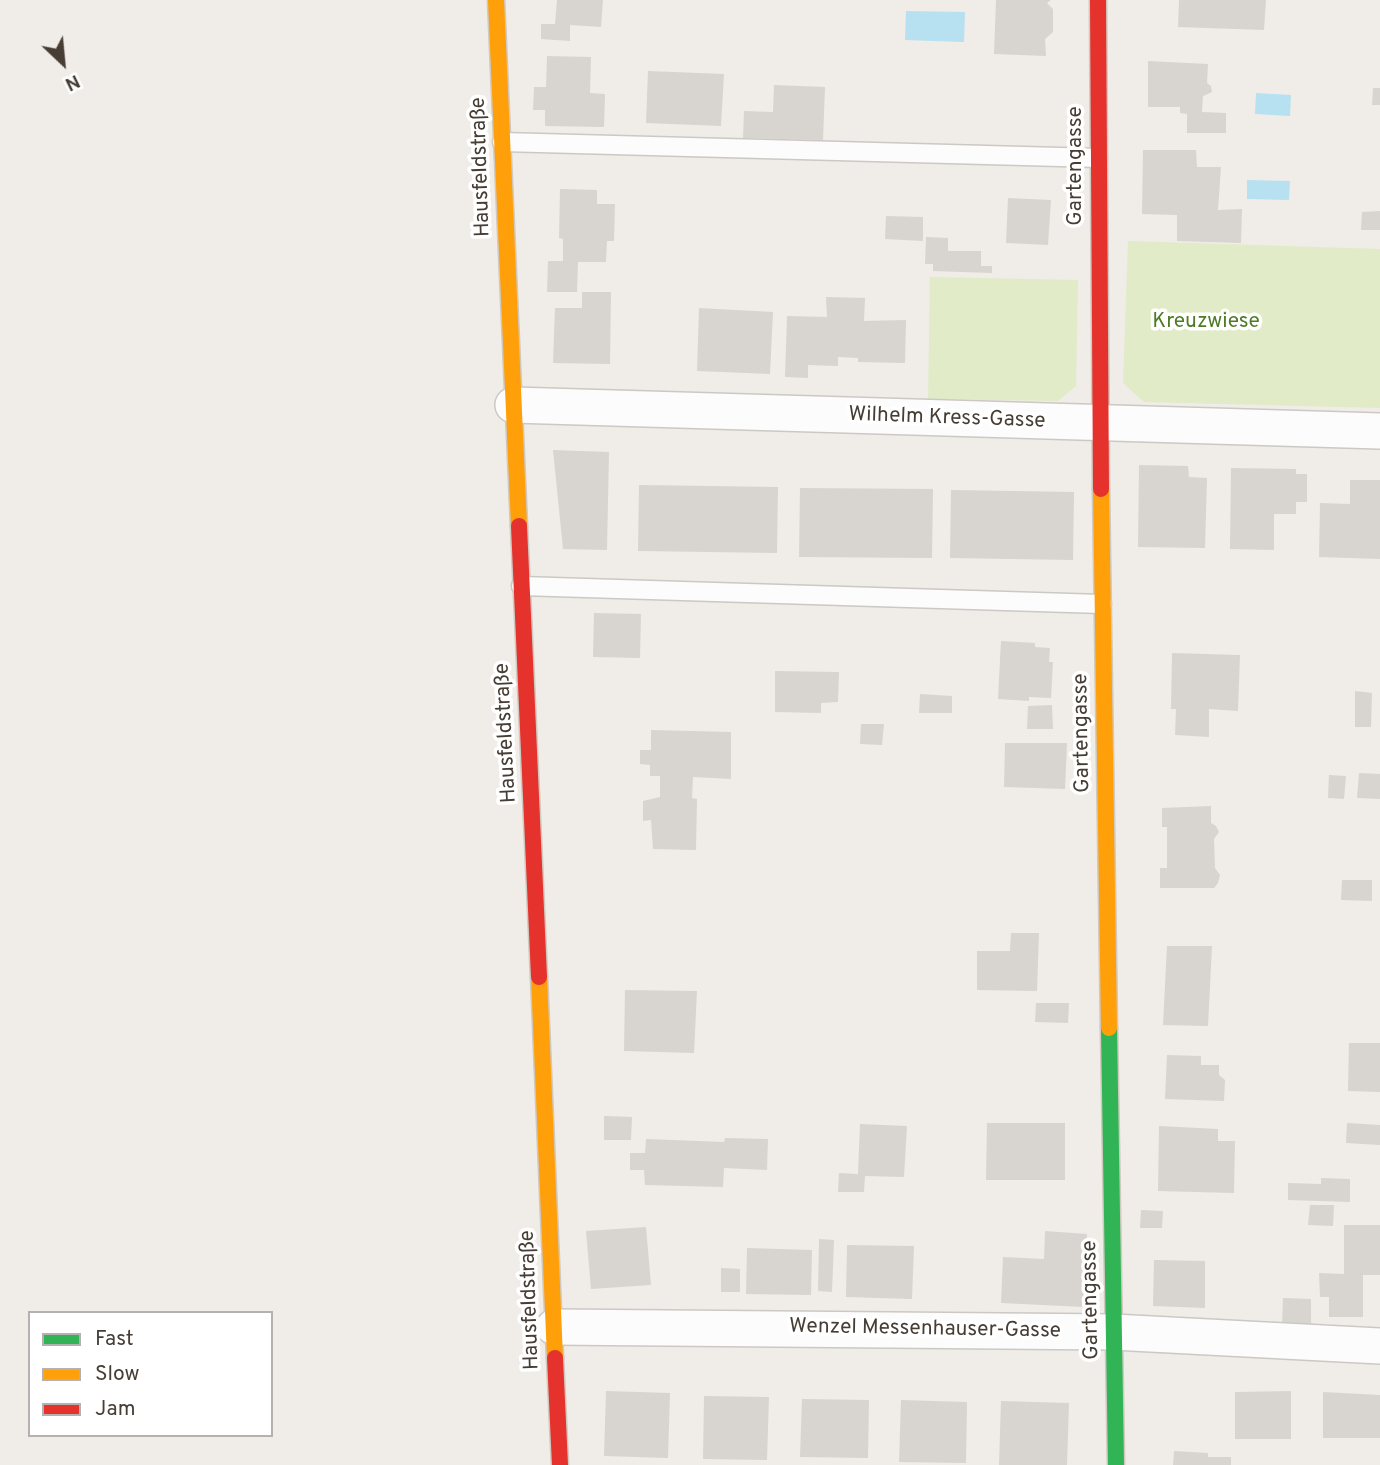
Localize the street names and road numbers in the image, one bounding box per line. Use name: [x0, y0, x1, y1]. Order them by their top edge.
street label: Hausfeldstraße: [467, 97, 497, 237]
street label: Gartengasse: [1064, 106, 1090, 226]
street label: Wilhelm Kress-Gasse: [848, 403, 1046, 435]
street label: Hausfeldstraße: [491, 662, 523, 804]
street label: Gartengasse: [1069, 673, 1097, 793]
street label: Hausfeldstraße: [516, 1230, 546, 1370]
street label: Gartengasse: [1078, 1240, 1106, 1360]
street label: Wenzel Messenhauser-Gasse: [789, 1315, 1061, 1345]

